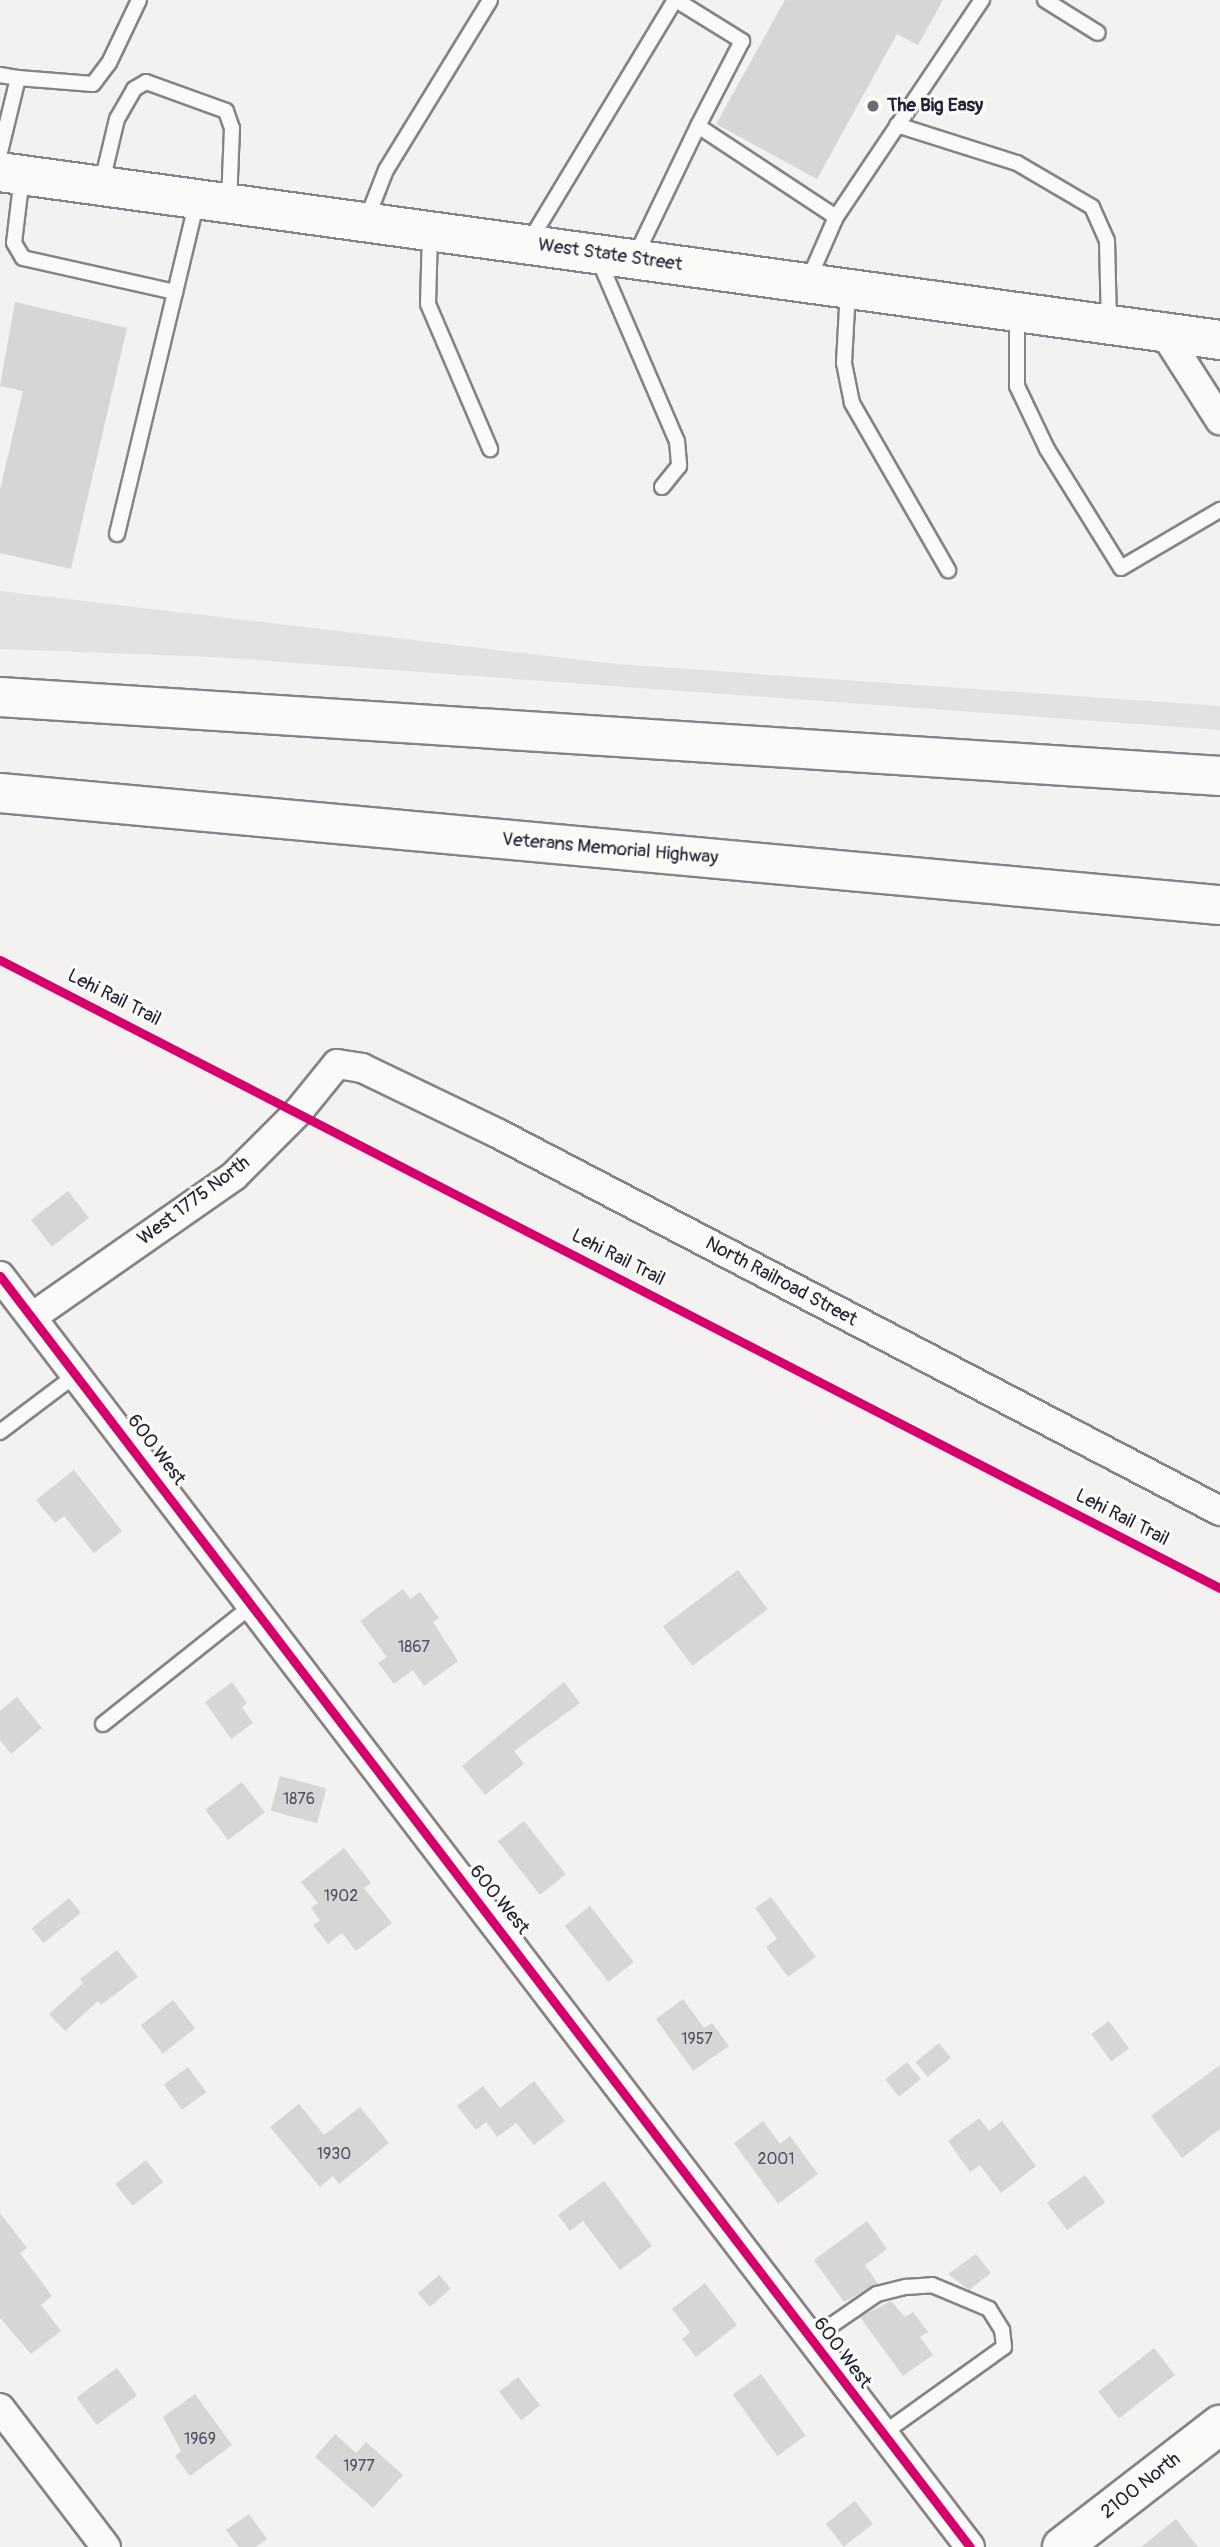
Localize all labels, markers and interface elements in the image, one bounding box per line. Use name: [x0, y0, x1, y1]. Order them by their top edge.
place label: The Big Easy: [887, 95, 983, 117]
marker: The Big Easy: [865, 98, 881, 114]
street label: West State Street: [536, 234, 684, 276]
street label: Veterans Memorial Highway: [501, 828, 719, 870]
street label: Lehi Rail Trail: [63, 965, 165, 1031]
street label: West 1775 North: [134, 1152, 254, 1250]
street label: Lehi Rail Trail: [567, 1225, 669, 1291]
street label: North Railroad Street: [701, 1232, 861, 1332]
street label: 600 West: [122, 1410, 190, 1490]
street label: Lehi Rail Trail: [1071, 1485, 1173, 1551]
house number: 1867: [398, 1637, 430, 1657]
house number: 1876: [283, 1789, 315, 1809]
street label: 600 West: [464, 1861, 534, 1939]
house number: 1902: [324, 1886, 358, 1906]
house number: 1957: [681, 2029, 713, 2049]
house number: 1930: [317, 2144, 351, 2164]
house number: 2001: [757, 2149, 795, 2169]
street label: 600 West: [808, 2313, 876, 2393]
house number: 1969: [184, 2429, 216, 2449]
street label: 2100 North: [1097, 2448, 1185, 2524]
house number: 1977: [343, 2456, 375, 2476]

